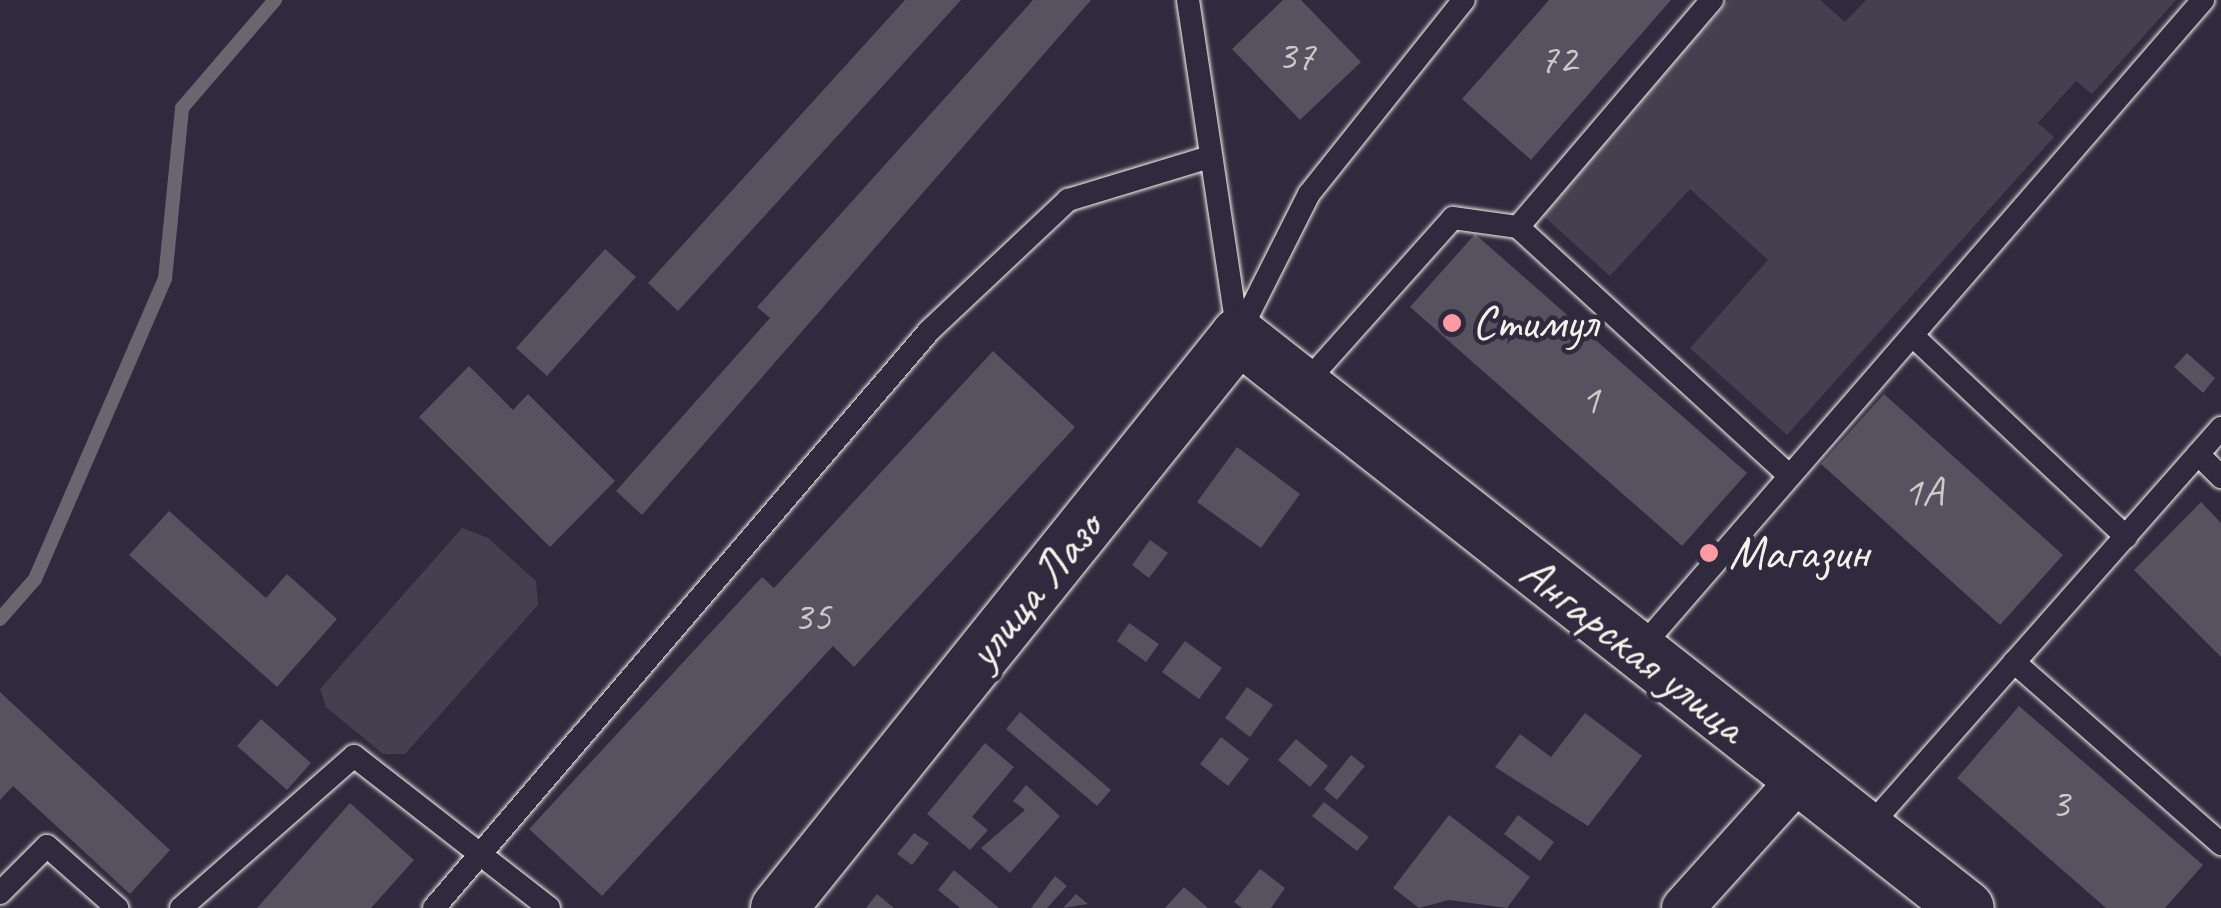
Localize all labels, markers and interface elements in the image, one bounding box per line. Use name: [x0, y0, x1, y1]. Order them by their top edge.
house number: 37: [1277, 31, 1315, 81]
house number: 72: [1539, 34, 1577, 84]
place label: Стимул: [1472, 294, 1597, 352]
marker: Стимул: [1441, 312, 1463, 334]
house number: 1: [1581, 375, 1599, 425]
house number: 1А: [1903, 467, 1943, 517]
street label: улица Лазо: [954, 500, 1114, 680]
place label: Магазин: [1729, 524, 1869, 582]
marker: Магазин: [1698, 542, 1720, 564]
street label: Ангарская улица: [1509, 543, 1757, 755]
house number: 35: [793, 592, 831, 642]
house number: 3: [2051, 779, 2069, 829]

